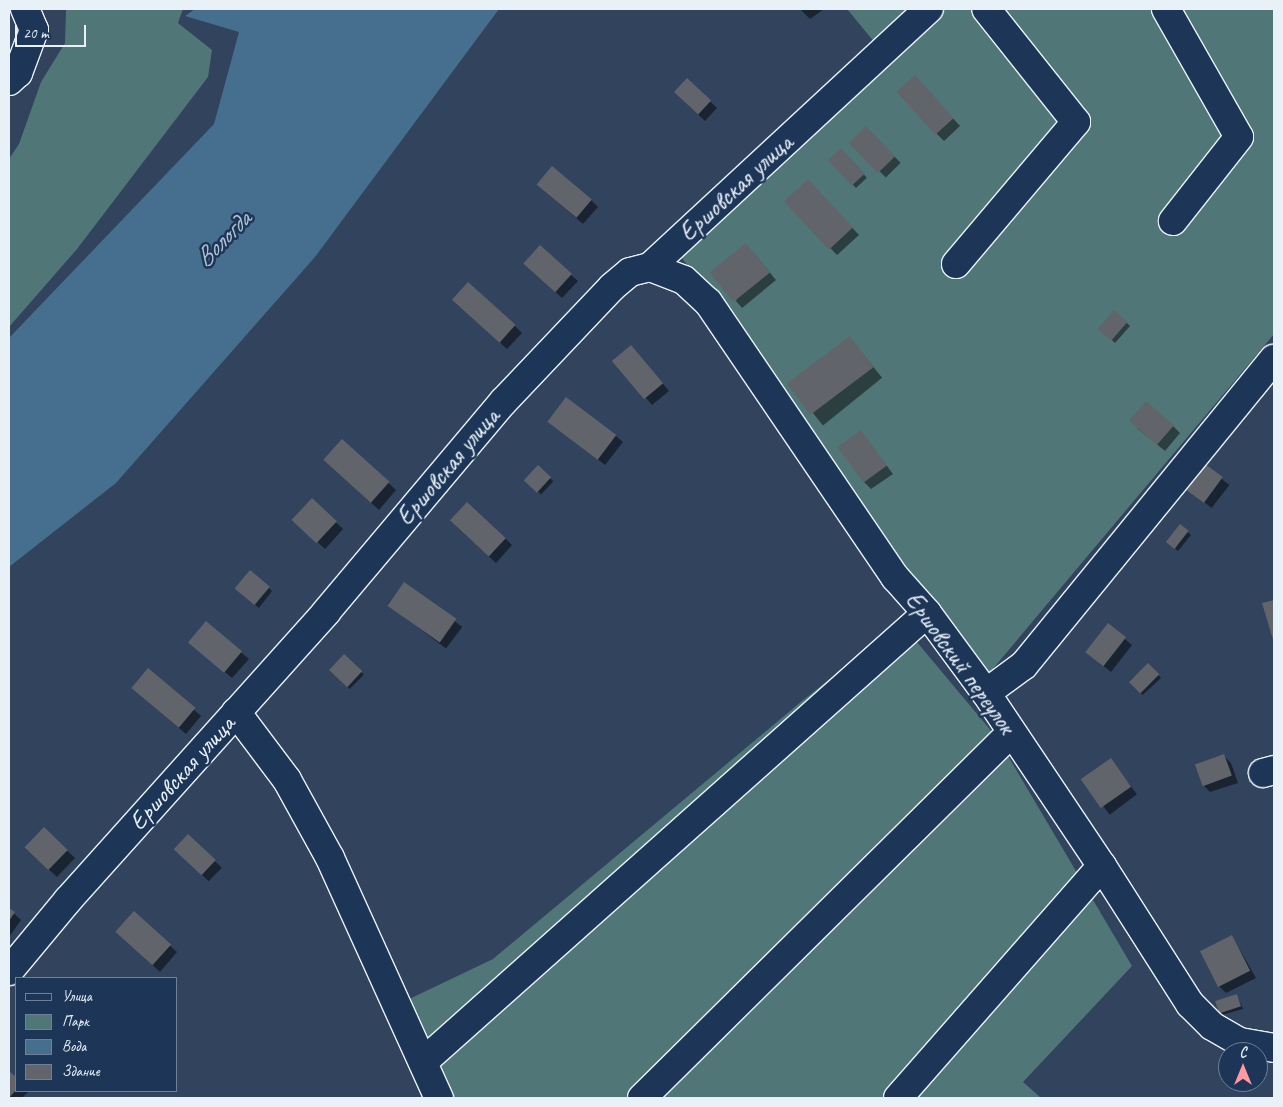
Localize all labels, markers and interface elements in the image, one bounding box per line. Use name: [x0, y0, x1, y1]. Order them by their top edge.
scale bar: [18, 15, 89, 47]
text: 20 m: [23, 24, 49, 43]
street label: Ершовская улица: [673, 128, 799, 248]
water label: Вологда: [188, 204, 258, 274]
street label: Ершовская улица: [390, 402, 506, 532]
street label: Ершовский переулок: [899, 586, 1021, 740]
street label: Ершовская улица: [123, 710, 241, 836]
legend: [15, 977, 178, 1092]
text: Улица: [62, 987, 92, 1006]
text: Парк: [62, 1012, 89, 1031]
text: Вода: [62, 1037, 86, 1056]
north arrow: [1218, 1042, 1268, 1092]
text: С: [1240, 1044, 1246, 1061]
text: Здание: [62, 1062, 100, 1081]

